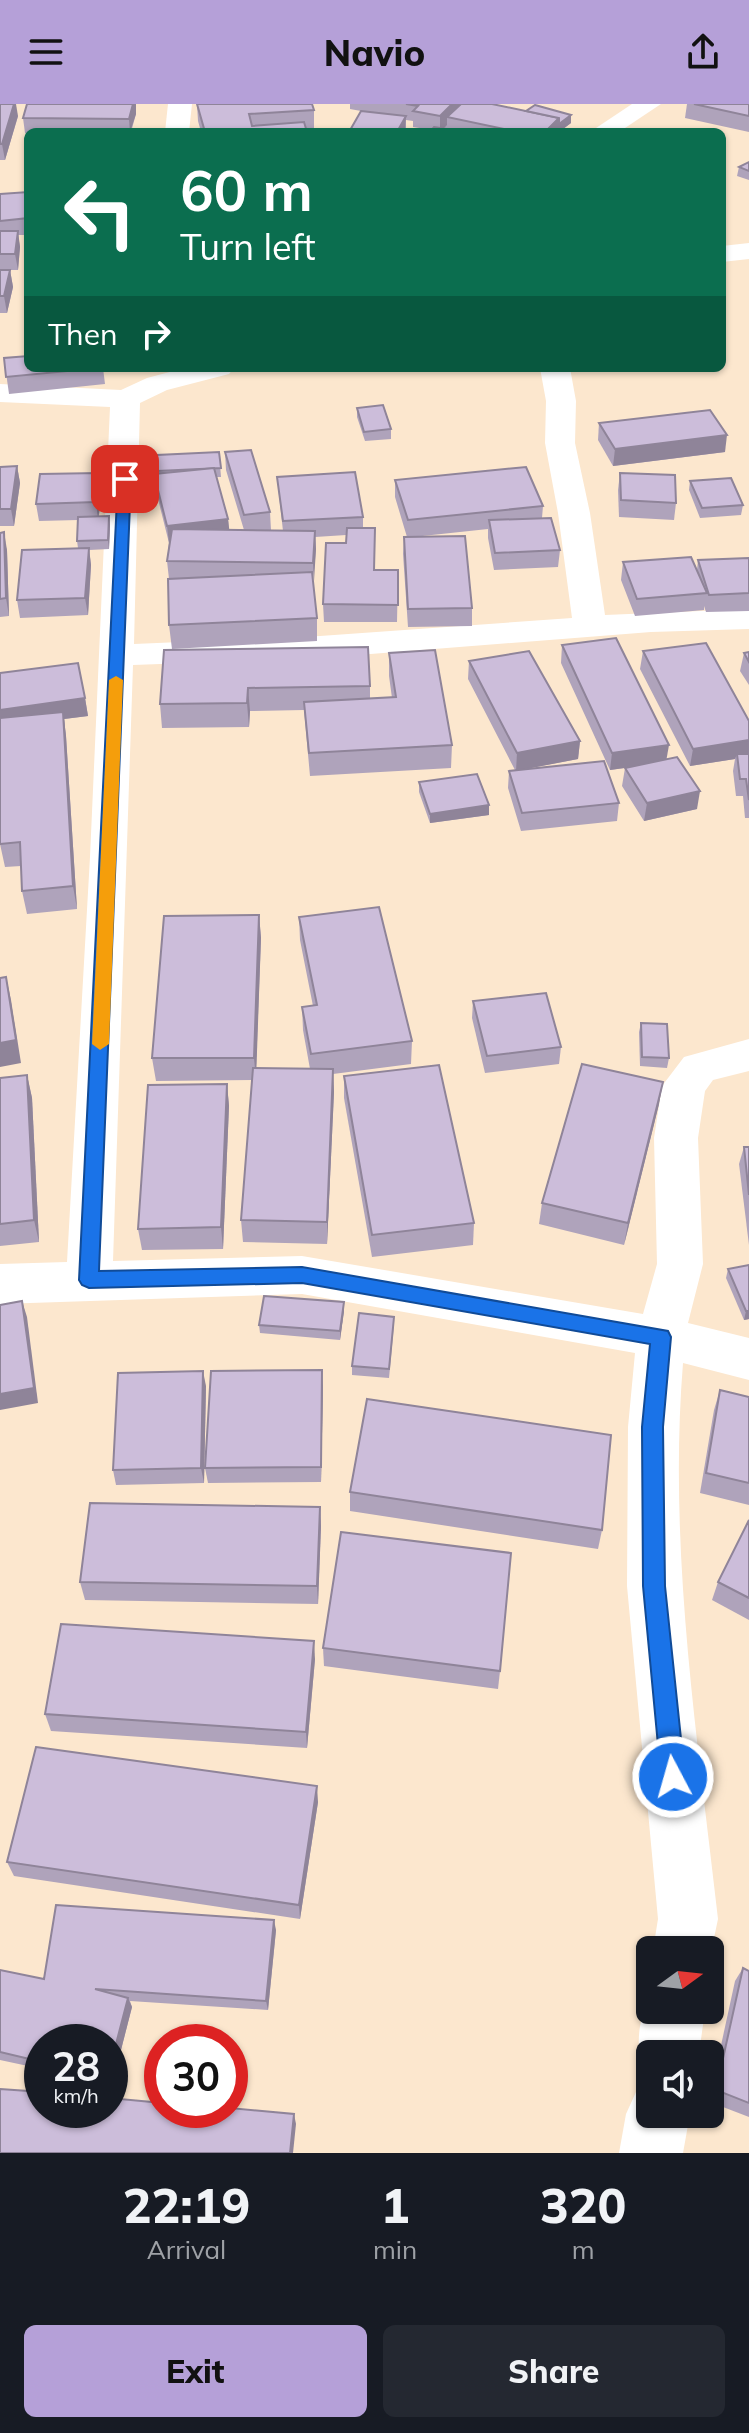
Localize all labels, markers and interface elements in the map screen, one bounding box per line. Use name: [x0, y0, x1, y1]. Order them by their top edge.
icon: menu: [24, 30, 68, 74]
text: Navio: [324, 30, 425, 75]
icon: share: [681, 30, 725, 74]
text: 60 m: [180, 155, 313, 225]
icon: left: [48, 160, 152, 264]
text: Turn left: [180, 224, 316, 269]
icon: right: [134, 312, 178, 356]
text: Then: [48, 315, 118, 353]
pin: [91, 445, 159, 513]
icon: arrive: [103, 457, 147, 501]
position arrow: [631, 1735, 715, 1819]
north arrow: [636, 1936, 724, 2024]
map controls: [636, 1936, 724, 2128]
speed limit sign: 30: [144, 2024, 248, 2128]
button: sound: [636, 2040, 724, 2128]
text: 28: [52, 2041, 100, 2091]
text: km/h: [53, 2083, 99, 2108]
text: 22:19: [123, 2175, 250, 2235]
text: 1: [381, 2175, 410, 2235]
text: 320: [540, 2175, 626, 2235]
text: Arrival: [147, 2233, 226, 2266]
text: min: [373, 2233, 417, 2266]
text: m: [572, 2233, 595, 2266]
button: Exit: [24, 2325, 367, 2417]
button: Share: [383, 2325, 725, 2417]

